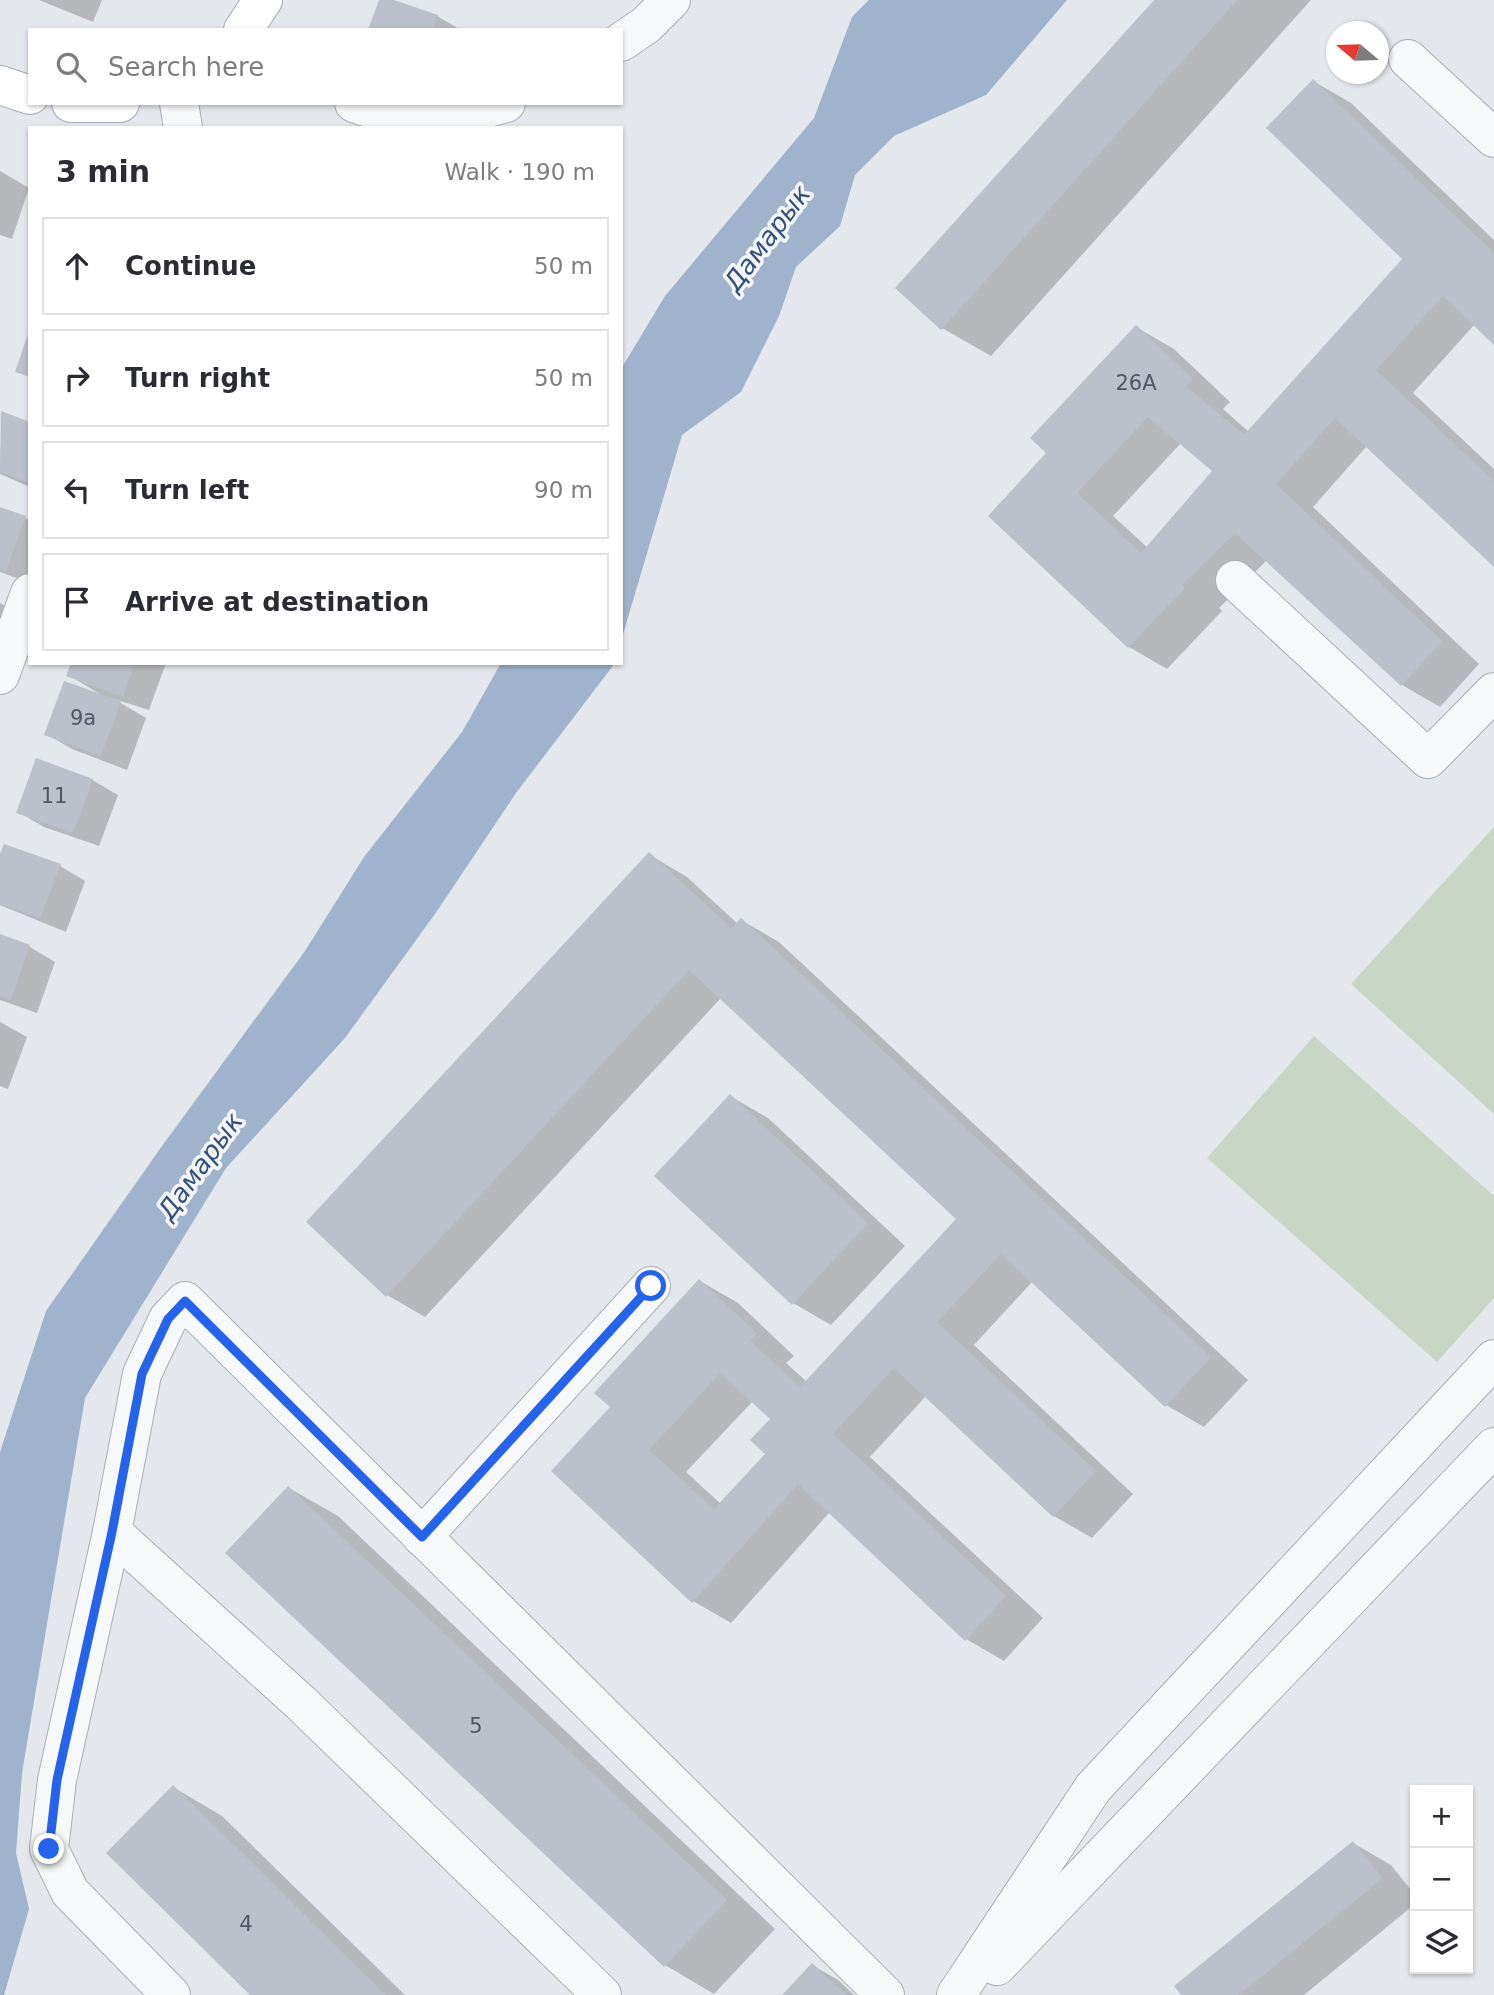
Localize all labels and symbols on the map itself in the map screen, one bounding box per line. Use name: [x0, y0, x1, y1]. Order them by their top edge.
north arrow: [1326, 21, 1389, 84]
water label: Дамарык: [717, 179, 817, 298]
house number: 26A: [1115, 371, 1157, 395]
house number: 9a: [70, 706, 96, 730]
house number: 11: [41, 784, 67, 808]
water label: Дамарык: [151, 1107, 249, 1226]
route start: [635, 1270, 666, 1301]
house number: 5: [469, 1714, 483, 1738]
route end: [33, 1833, 64, 1864]
house number: 4: [239, 1912, 253, 1936]

